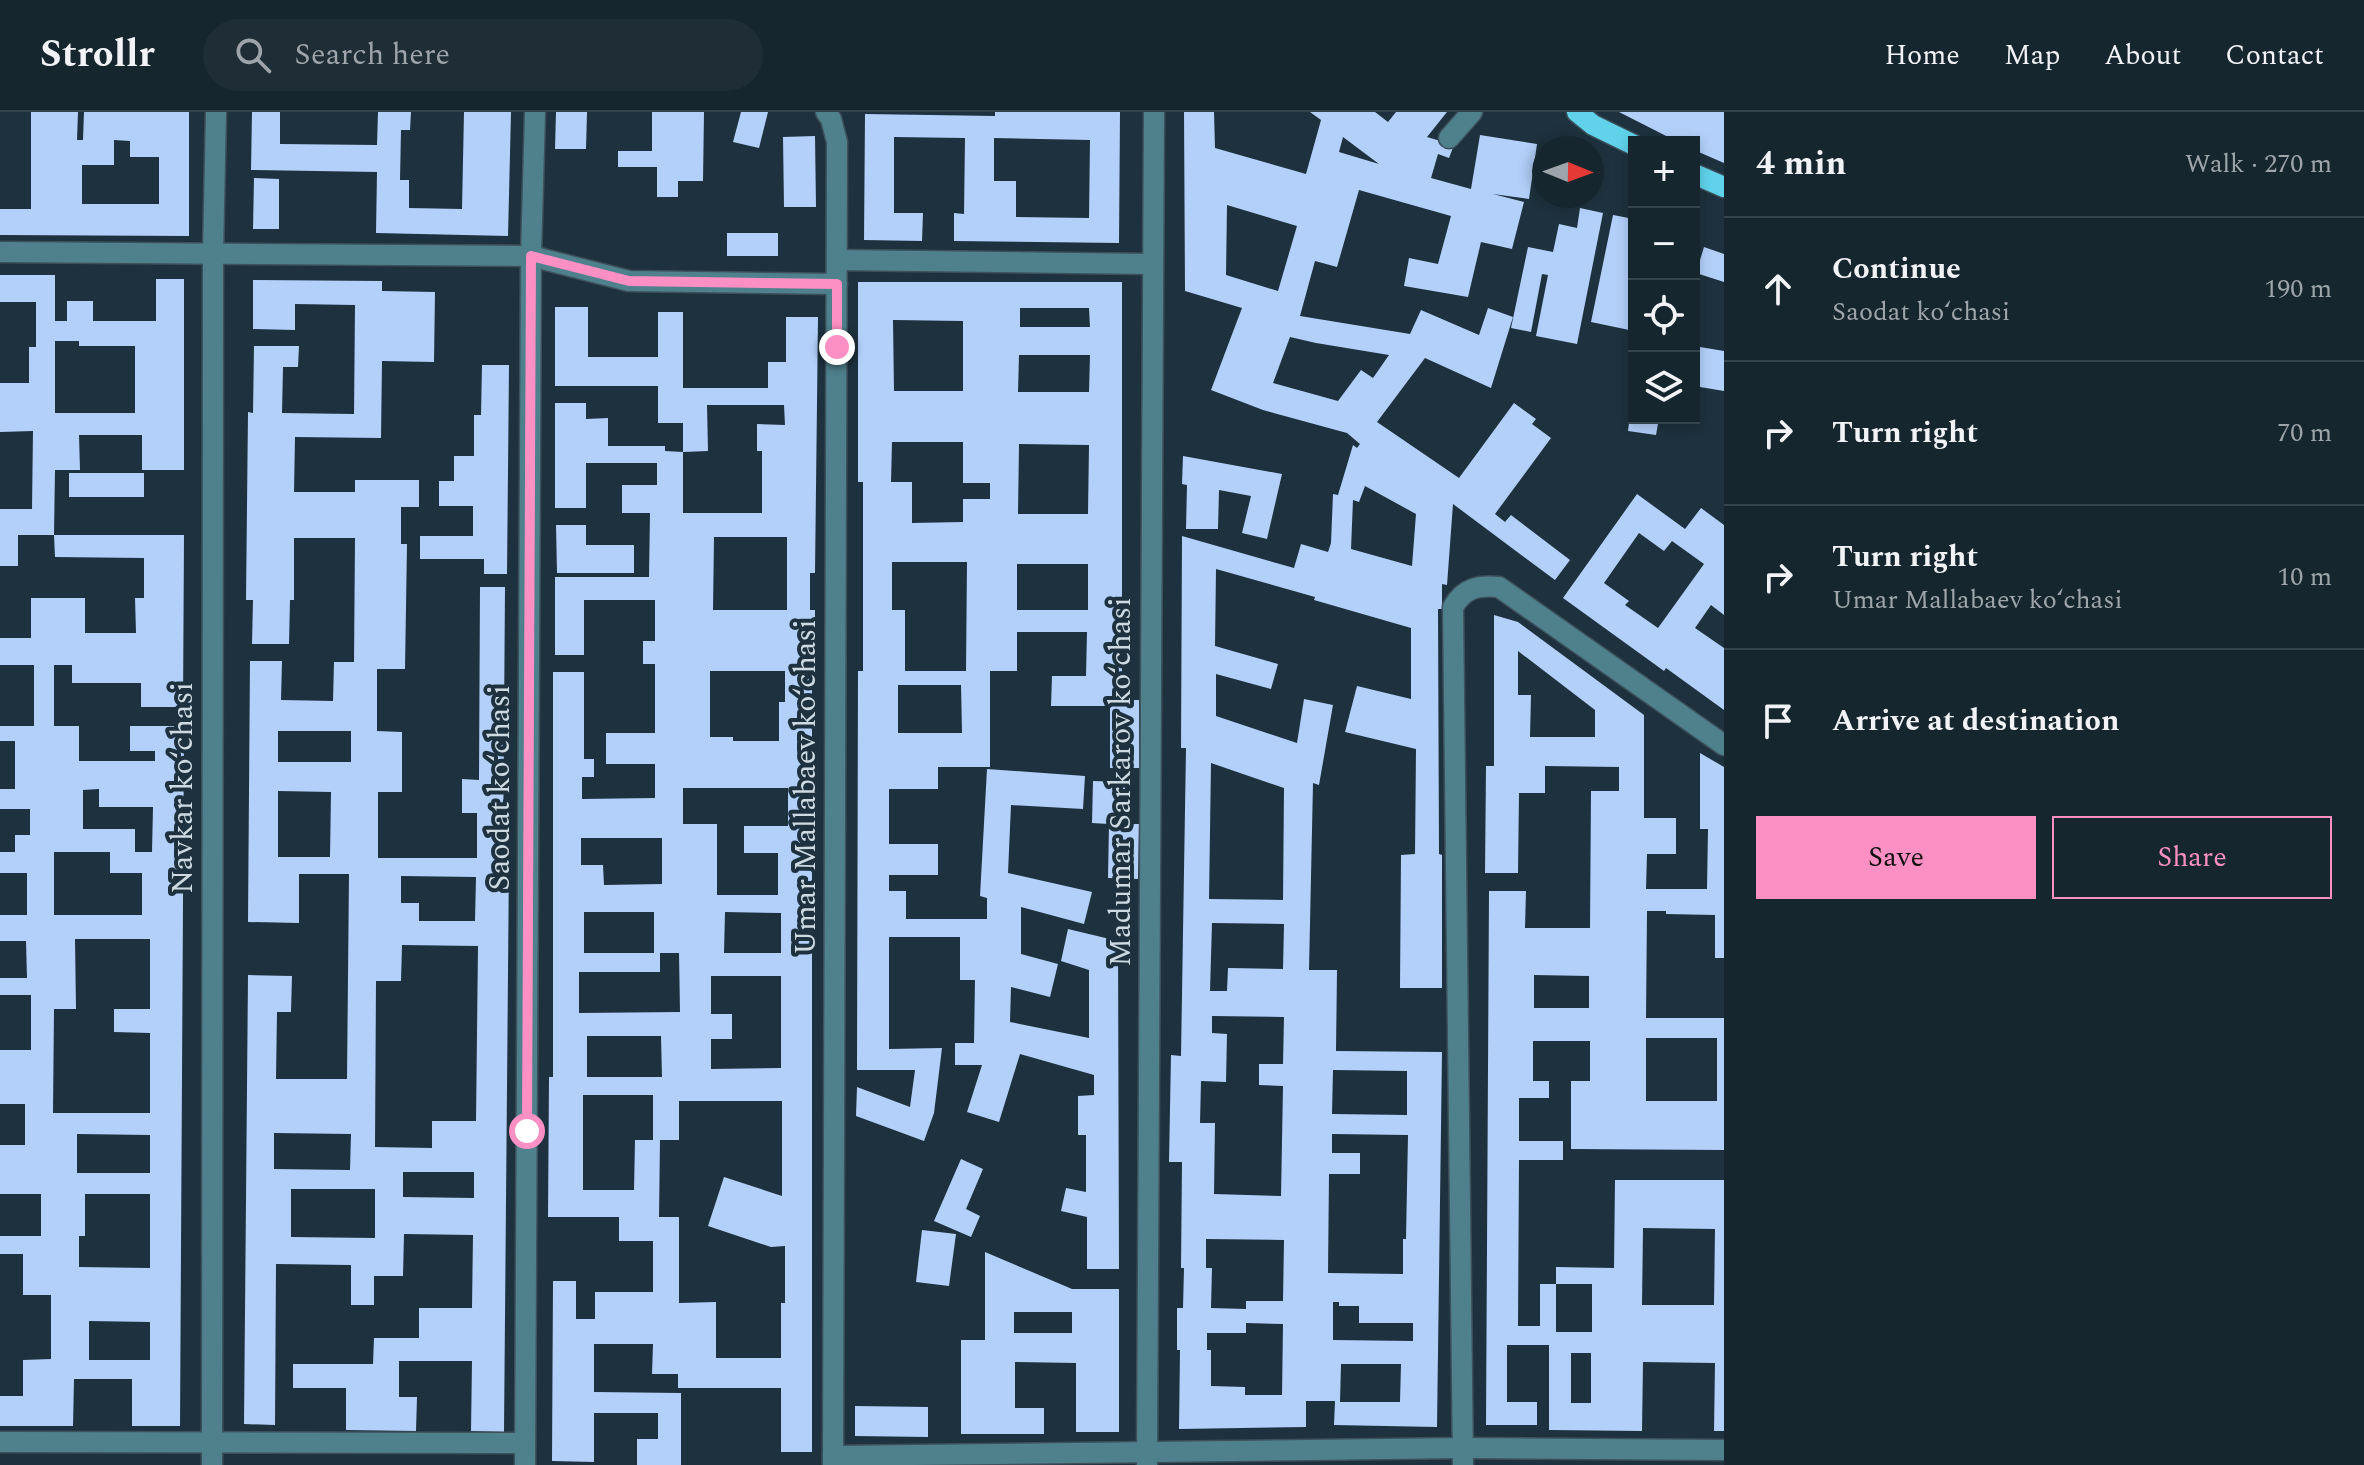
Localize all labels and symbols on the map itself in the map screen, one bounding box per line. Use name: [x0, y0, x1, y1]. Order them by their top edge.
north arrow: [1532, 136, 1604, 208]
route end: [819, 329, 855, 365]
street label: Madumar Sarkarov koʻchasi: [1098, 597, 1144, 967]
street label: Umar Mallabaev koʻchasi: [783, 619, 829, 955]
street label: Navkar koʻchasi: [160, 682, 206, 894]
street label: Saodat koʻchasi: [477, 685, 523, 891]
route start: [509, 1113, 545, 1149]

